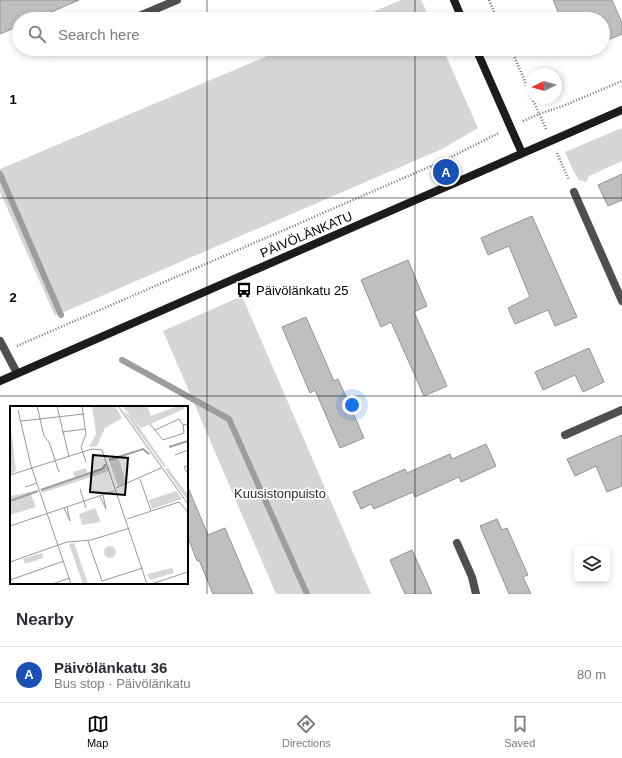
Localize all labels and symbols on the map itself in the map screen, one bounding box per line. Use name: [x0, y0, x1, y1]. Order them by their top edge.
north arrow: [526, 68, 562, 104]
text: 1: [9, 92, 17, 107]
pin: A: [433, 157, 459, 187]
street label: PÄIVÖLÄNKATU: [258, 208, 355, 261]
bus stop icon: Päivölänkatu 25: [235, 281, 253, 299]
place label: Päivölänkatu 25: [256, 283, 349, 298]
text: 2: [9, 290, 17, 305]
your location: [342, 395, 362, 415]
inset map: [10, 406, 188, 584]
park label: Kuusistonpuisto: [234, 486, 326, 501]

